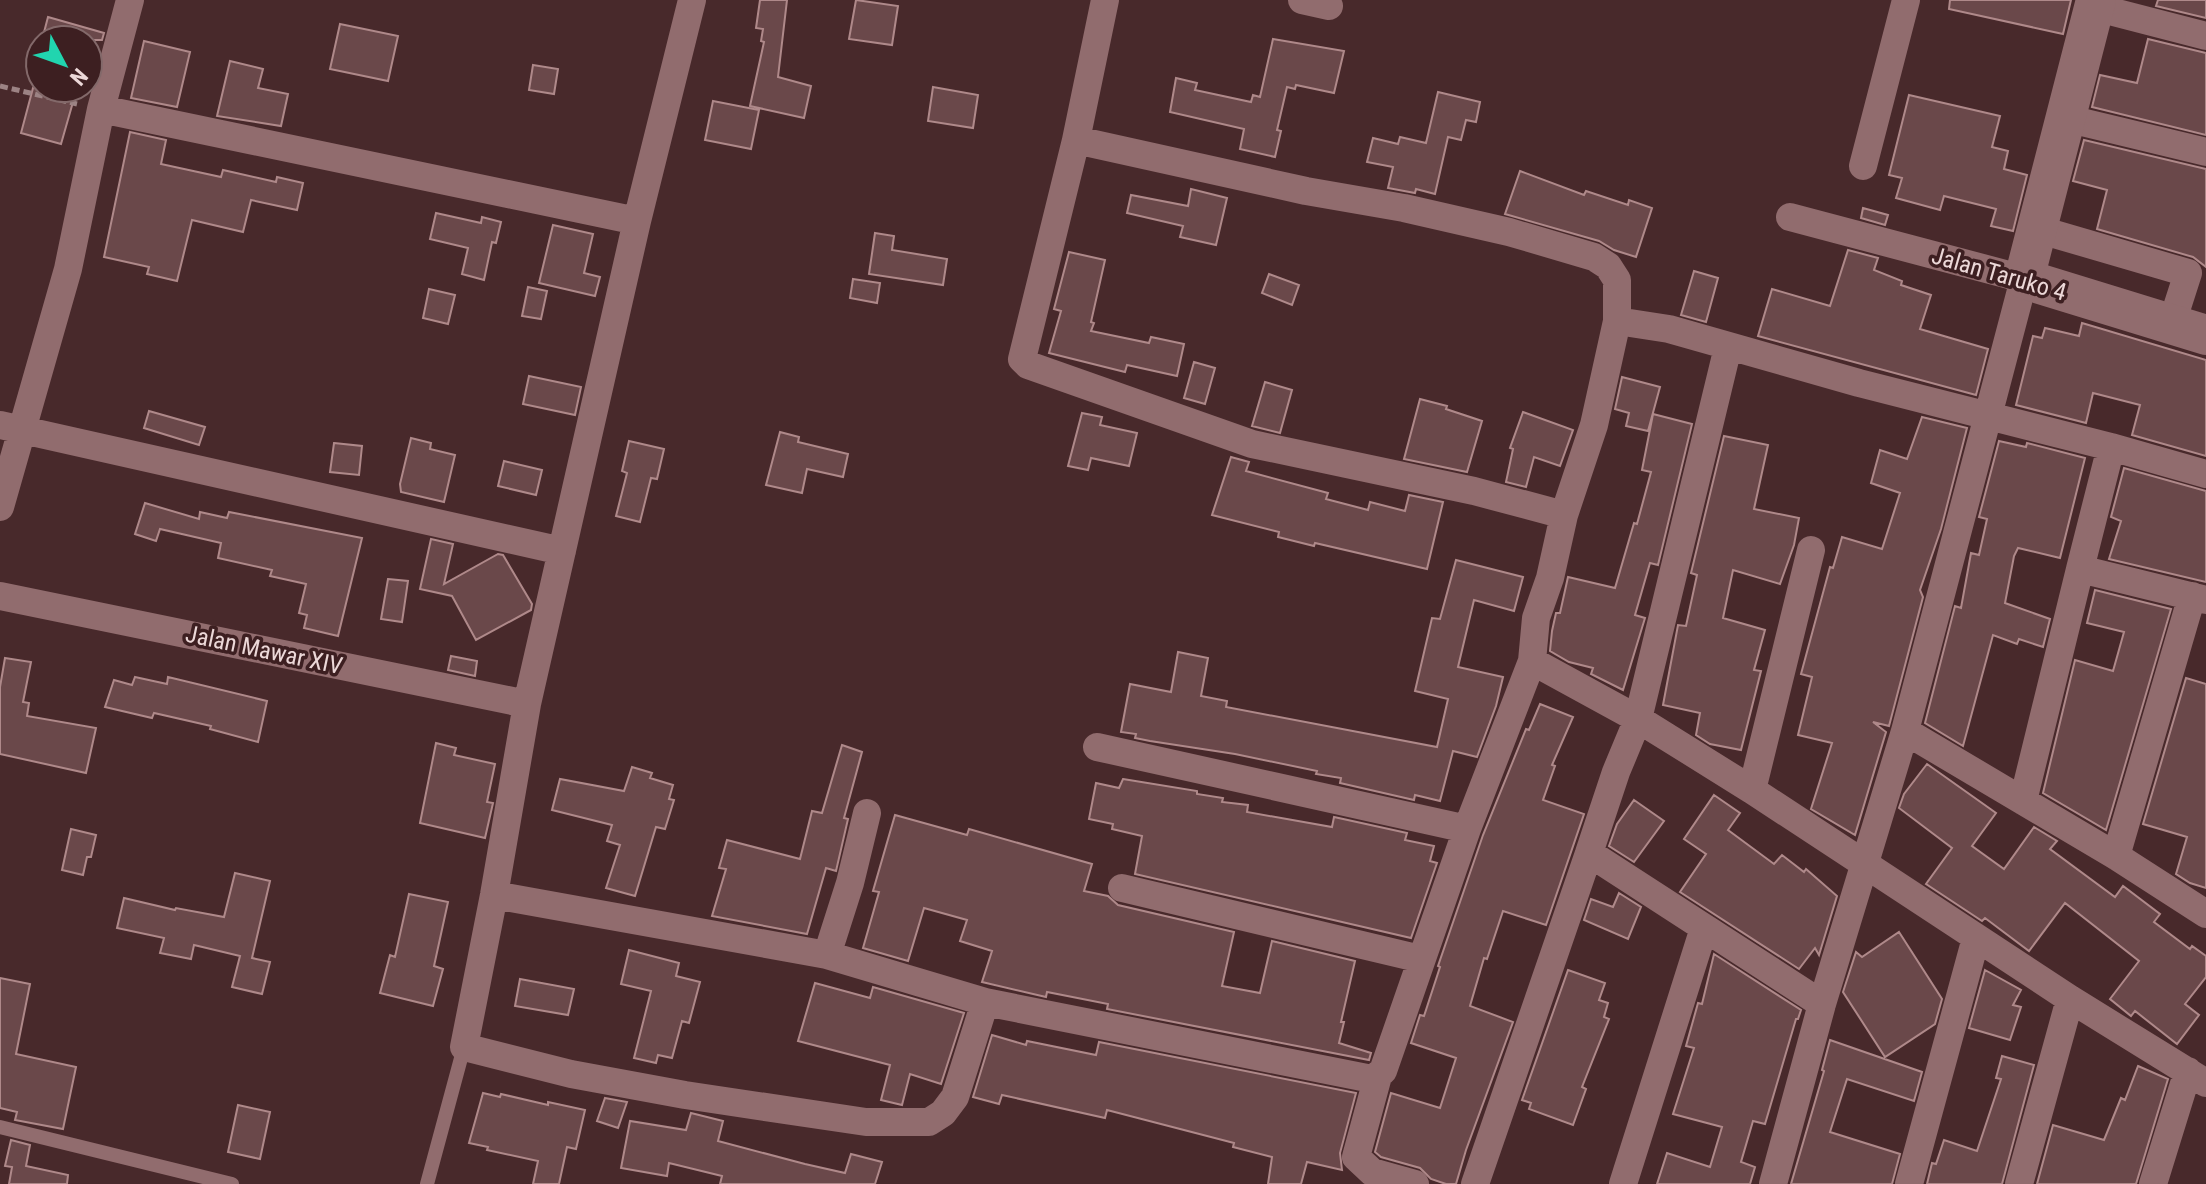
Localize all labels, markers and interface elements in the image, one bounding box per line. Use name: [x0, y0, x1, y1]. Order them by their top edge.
north arrow: [24, 24, 104, 104]
text: N: [65, 64, 93, 90]
street label: Jalan Taruko 4: [1929, 241, 2070, 307]
street label: Jalan Mawar XIV: [183, 620, 345, 680]

